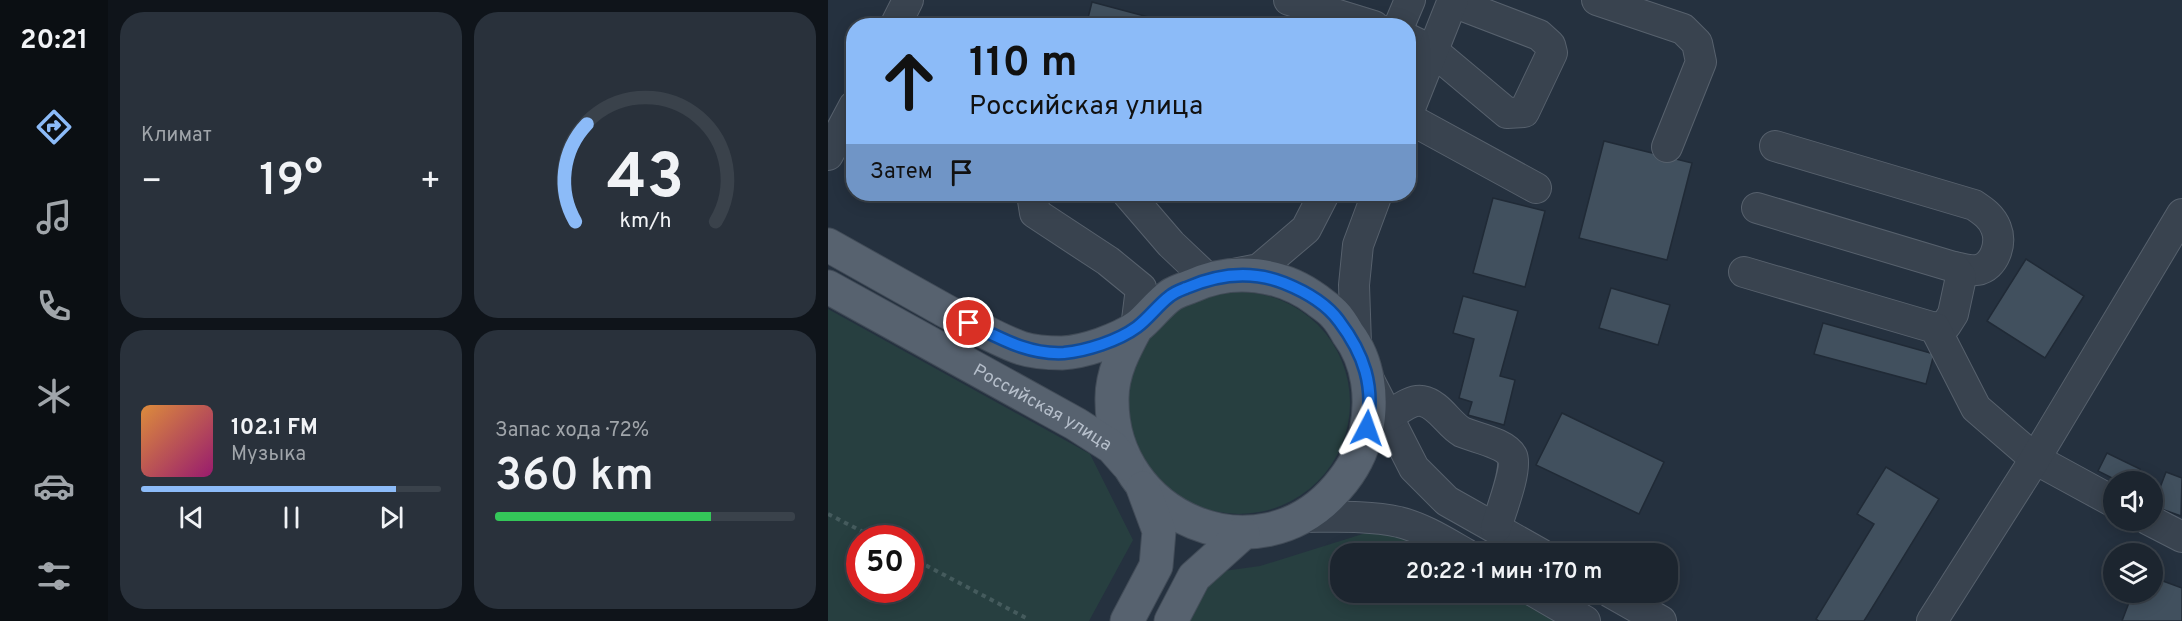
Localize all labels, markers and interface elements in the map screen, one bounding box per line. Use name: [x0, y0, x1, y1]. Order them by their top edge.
text: 20:21: [20, 24, 88, 58]
text: 110 m: [969, 38, 1078, 91]
icon: ahead: [870, 42, 948, 120]
text: Российская улица: [969, 90, 1203, 124]
icon: directions: [33, 106, 75, 148]
text: Климат: [141, 123, 212, 149]
text: 43: [606, 141, 684, 220]
text: 19°: [259, 154, 323, 211]
icon: arrive: [945, 156, 978, 189]
text: Затем: [870, 159, 933, 186]
text: −: [141, 162, 162, 204]
text: +: [420, 162, 441, 204]
icon: music: [33, 196, 75, 238]
text: km/h: [619, 208, 671, 235]
icon: phone: [33, 285, 75, 327]
pin: [943, 297, 994, 348]
icon: arrive: [952, 306, 985, 339]
street label: Российская улица: [969, 359, 1116, 457]
icon: climate: [33, 375, 75, 417]
position arrow: [1335, 396, 1399, 460]
text: 102.1 FM: [231, 415, 318, 442]
text: Запас хода · 72%: [495, 418, 649, 444]
text: Музыка: [231, 442, 306, 468]
text: 360 km: [495, 449, 654, 506]
icon: car: [33, 465, 75, 507]
map controls: [2103, 471, 2163, 603]
button: sound: [2103, 471, 2163, 531]
icon: previous: [175, 501, 208, 534]
icon: pause: [275, 501, 308, 534]
icon: next: [375, 501, 408, 534]
speed limit sign: 50: [846, 525, 924, 603]
button: layers: [2103, 543, 2163, 603]
icon: filters: [33, 555, 75, 597]
text: 20:22 · 1 мин · 170 m: [1406, 559, 1602, 586]

